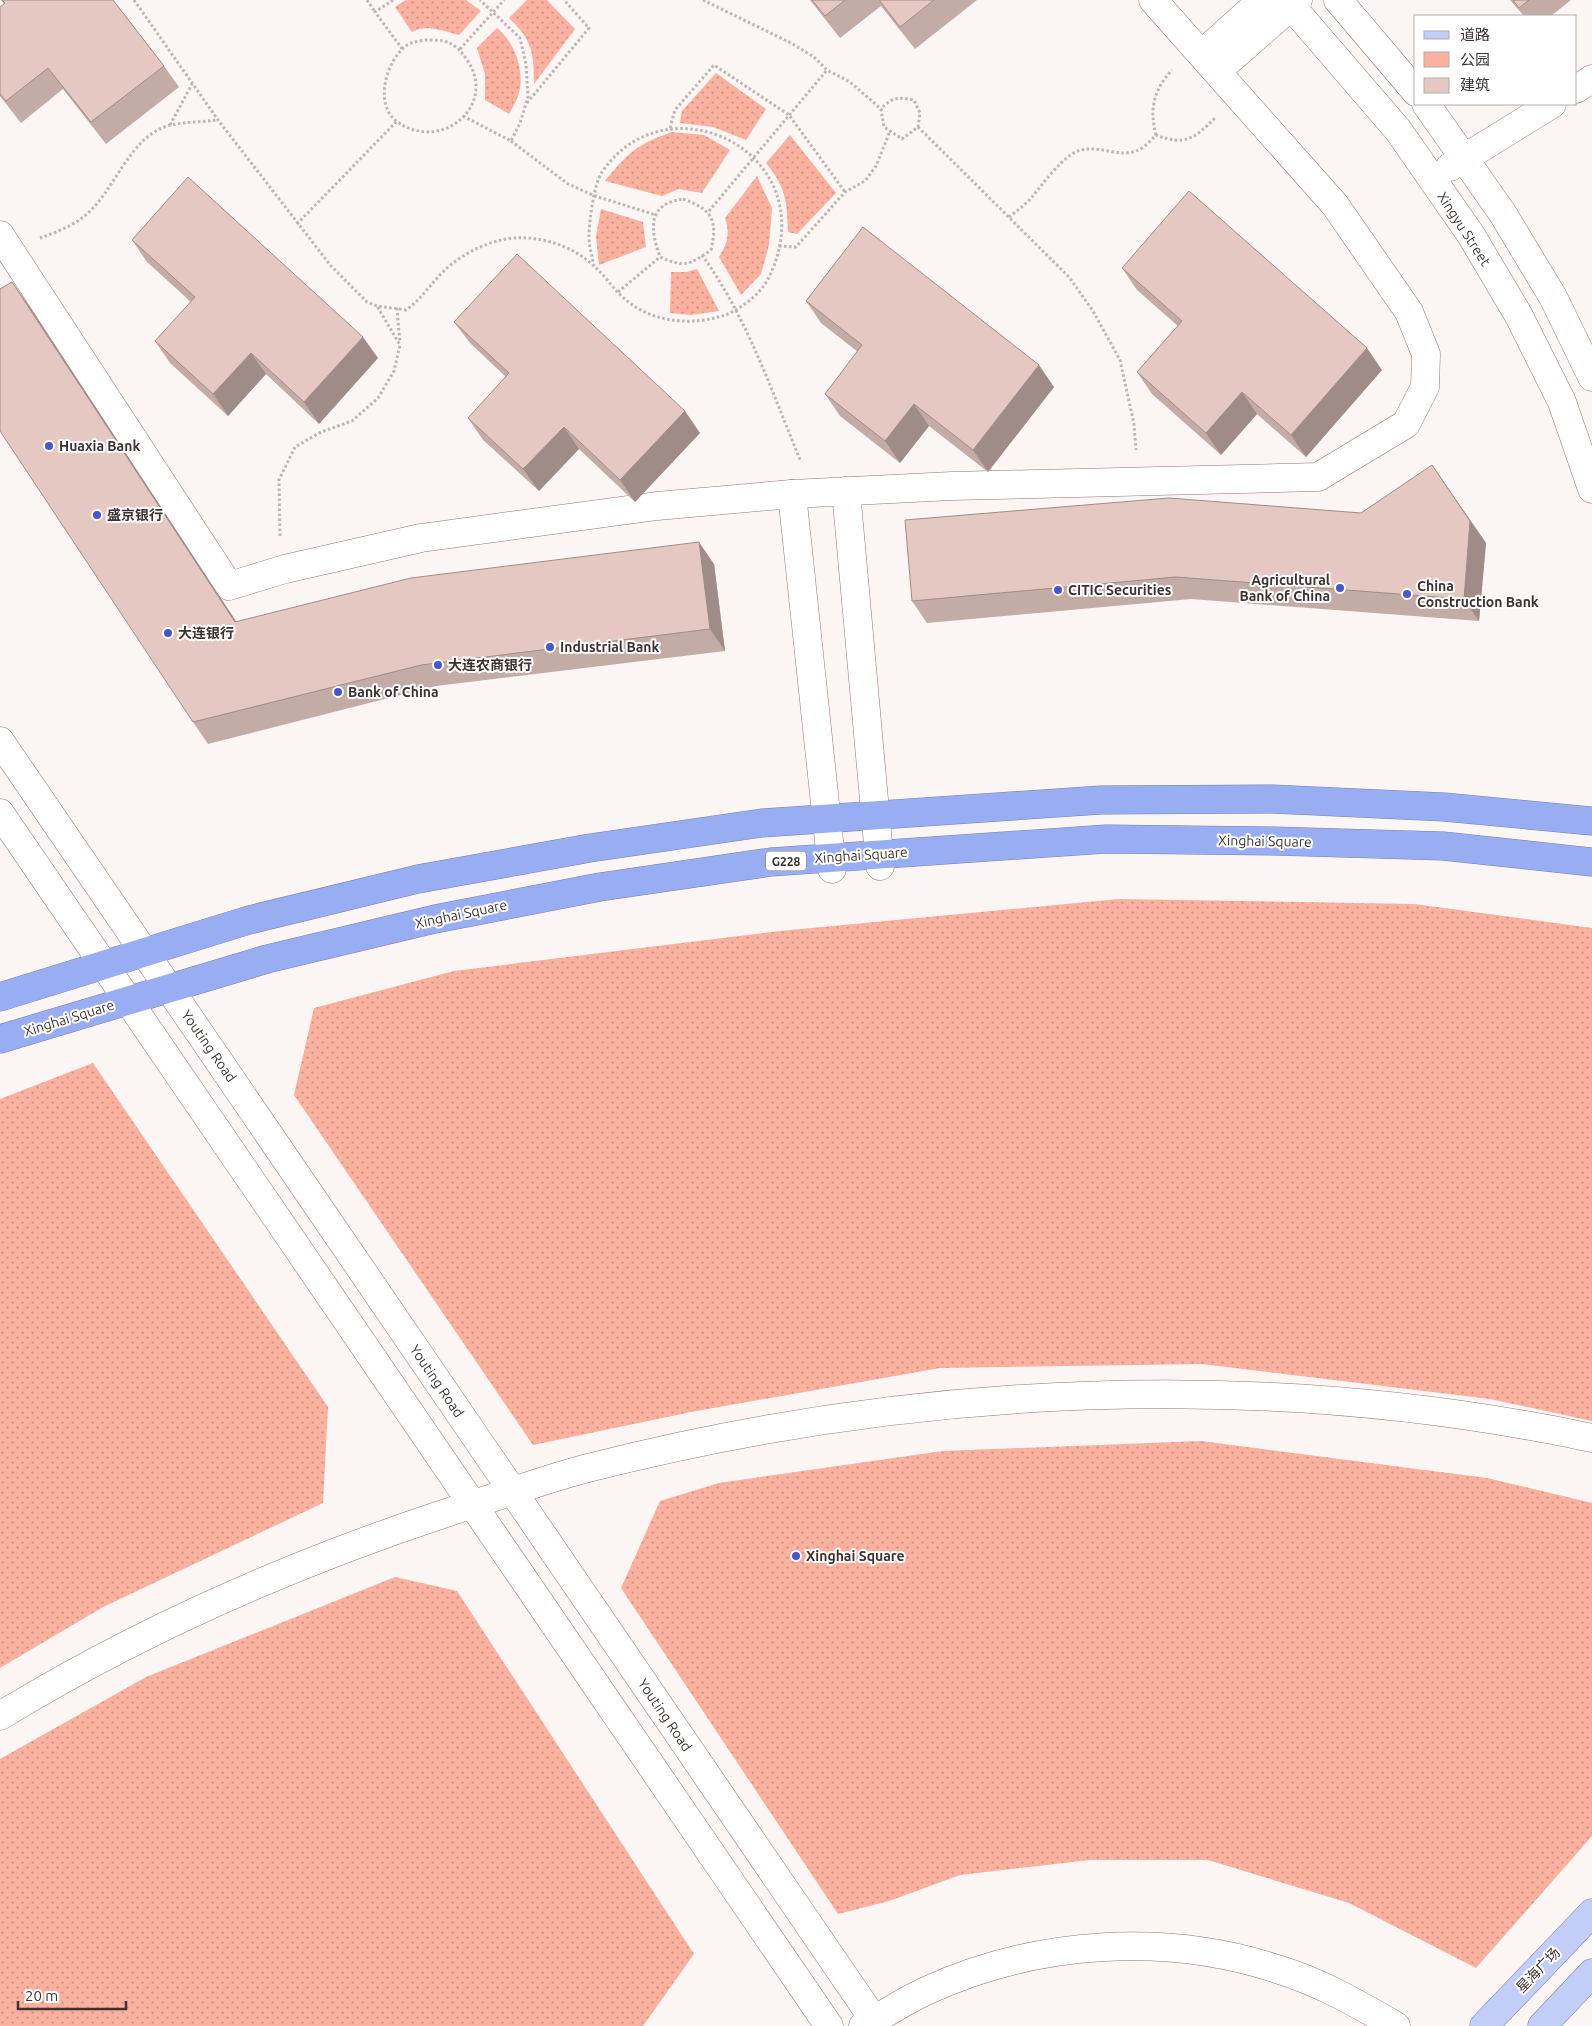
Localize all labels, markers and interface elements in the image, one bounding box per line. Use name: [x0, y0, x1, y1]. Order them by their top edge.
legend: [1414, 15, 1577, 105]
text: 道路: [1460, 26, 1490, 43]
text: 公园: [1460, 51, 1490, 68]
text: 建筑: [1460, 76, 1490, 93]
street label: Xingyu Street: [1434, 189, 1494, 269]
place label: Huaxia Bank: [59, 438, 140, 454]
marker: Huaxia Bank: [43, 440, 55, 452]
place label: 盛京银行: [107, 507, 163, 523]
marker: 盛京银行: [91, 509, 103, 521]
place label: Agricultural Bank of China: [1239, 572, 1330, 604]
place label: China Construction Bank: [1417, 578, 1539, 610]
place label: CITIC Securities: [1068, 582, 1172, 598]
marker: Agricultural Bank of China: [1334, 582, 1346, 594]
marker: CITIC Securities: [1052, 584, 1064, 596]
marker: China Construction Bank: [1401, 588, 1413, 600]
place label: 大连银行: [178, 625, 234, 641]
marker: 大连银行: [162, 627, 174, 639]
place label: Industrial Bank: [560, 639, 660, 655]
marker: Industrial Bank: [544, 641, 556, 653]
place label: 大连农商银行: [448, 657, 532, 673]
marker: 大连农商银行: [432, 659, 444, 671]
place label: Bank of China: [348, 684, 439, 700]
marker: Bank of China: [332, 686, 344, 698]
street label: Xinghai Square: [1218, 832, 1312, 850]
street label: Xinghai Square: [814, 844, 908, 866]
road number: G228: [766, 851, 806, 870]
street label: Xinghai Square: [414, 896, 508, 932]
street label: Xinghai Square: [22, 997, 116, 1039]
street label: Youting Road: [178, 1007, 240, 1085]
street label: Youting Road: [407, 1342, 467, 1420]
place label: Xinghai Square: [806, 1548, 905, 1564]
marker: Xinghai Square: [790, 1550, 802, 1562]
street label: Youting Road: [635, 1676, 695, 1754]
street label: 星海广场: [1513, 1944, 1563, 1996]
scale bar: [18, 1978, 125, 2010]
text: 20 m: [25, 1987, 58, 2004]

